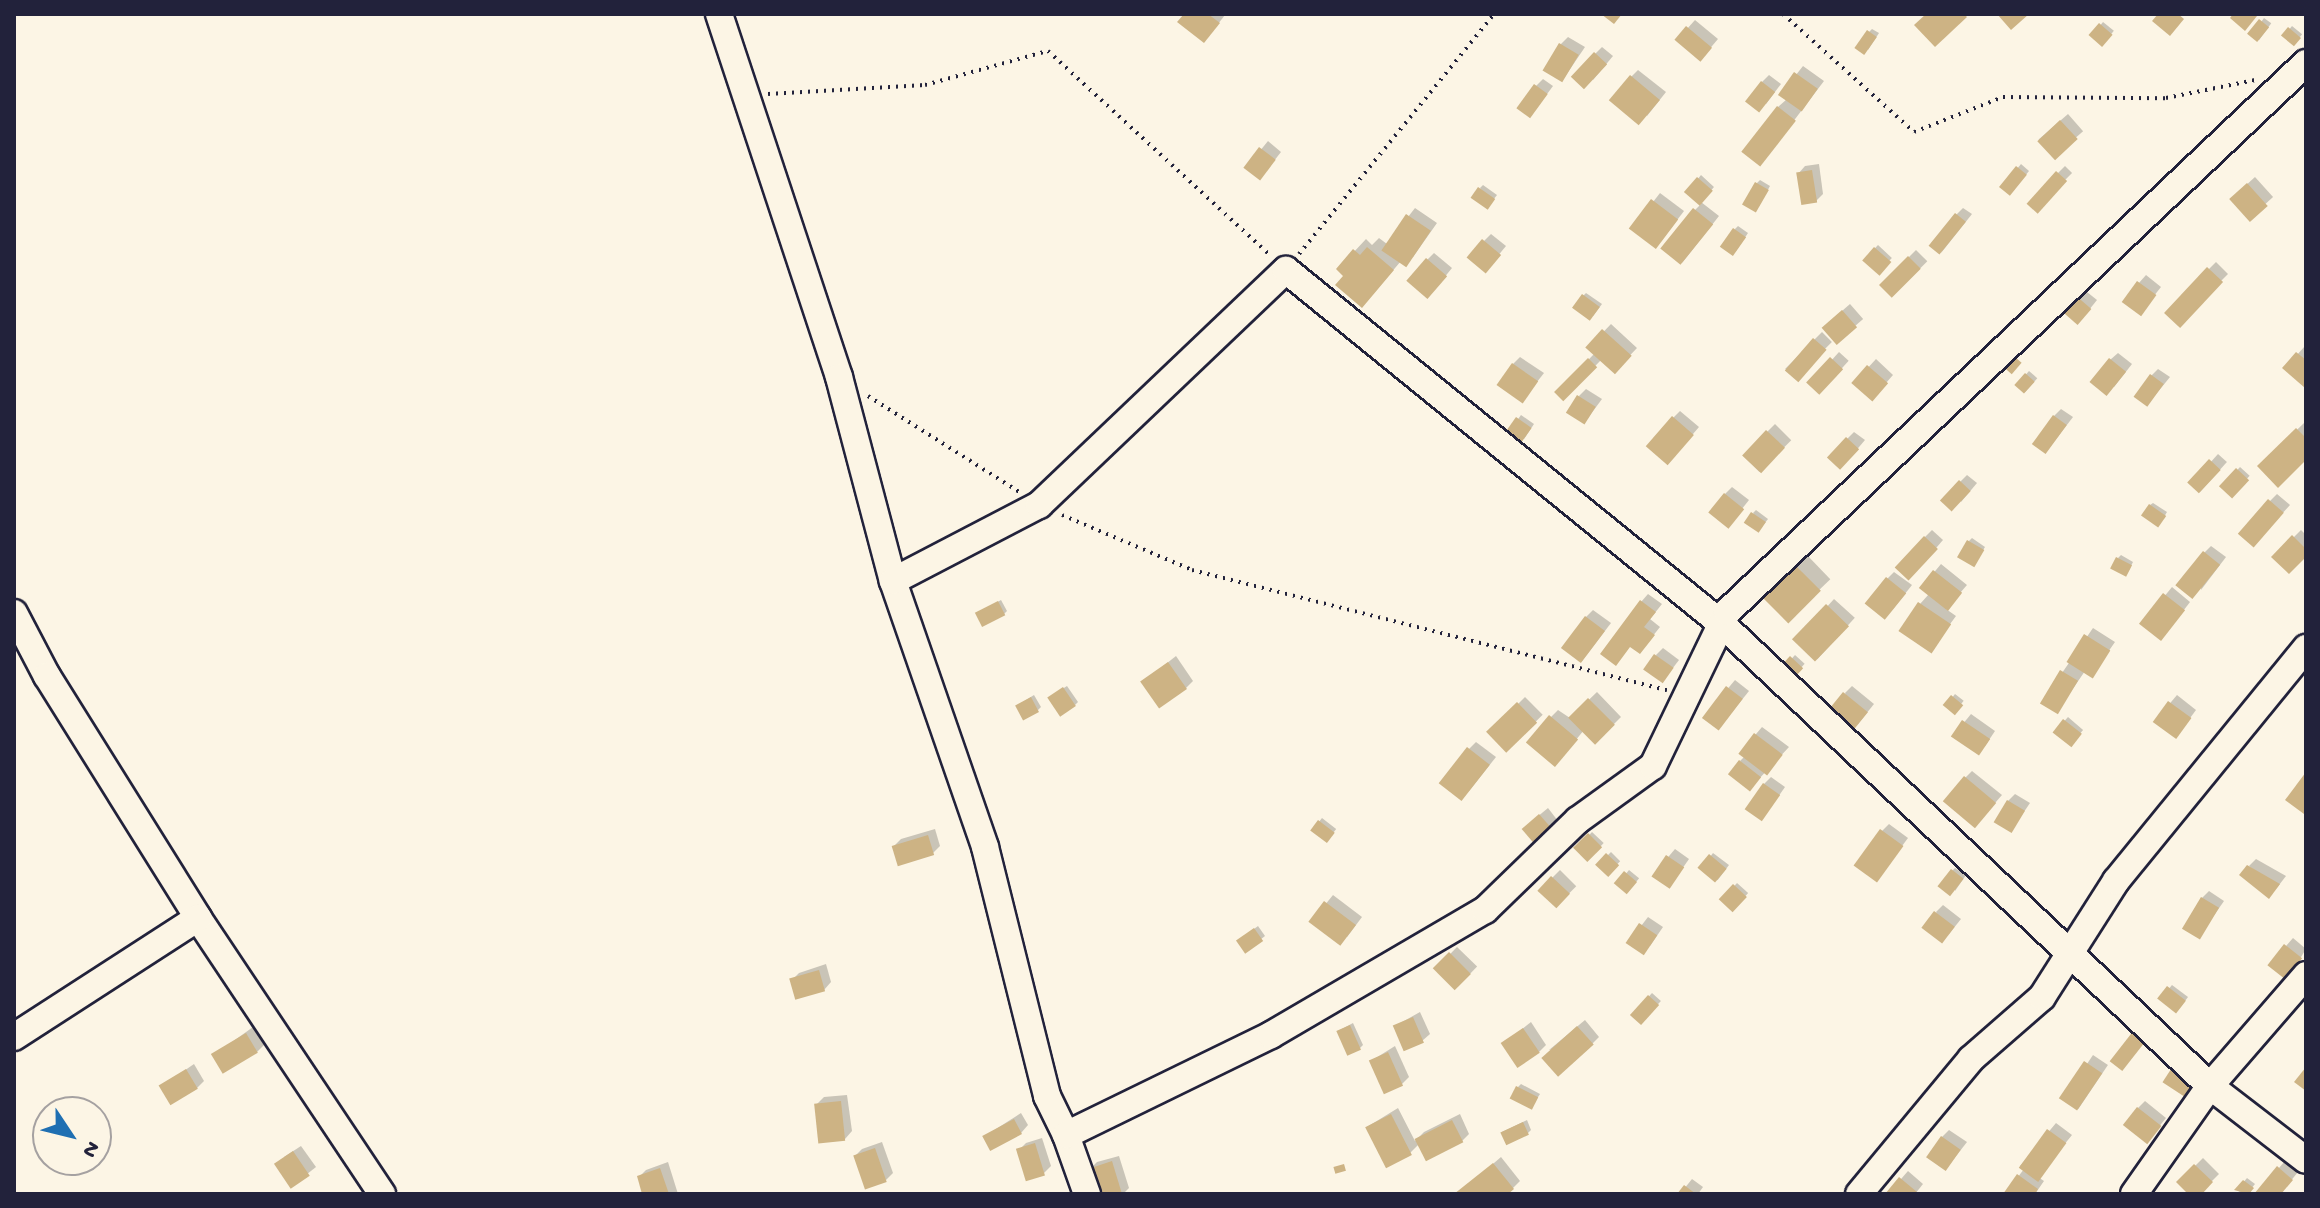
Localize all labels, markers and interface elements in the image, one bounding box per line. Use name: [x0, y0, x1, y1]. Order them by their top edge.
north arrow: [32, 1096, 112, 1176]
text: N: [75, 1135, 105, 1162]

